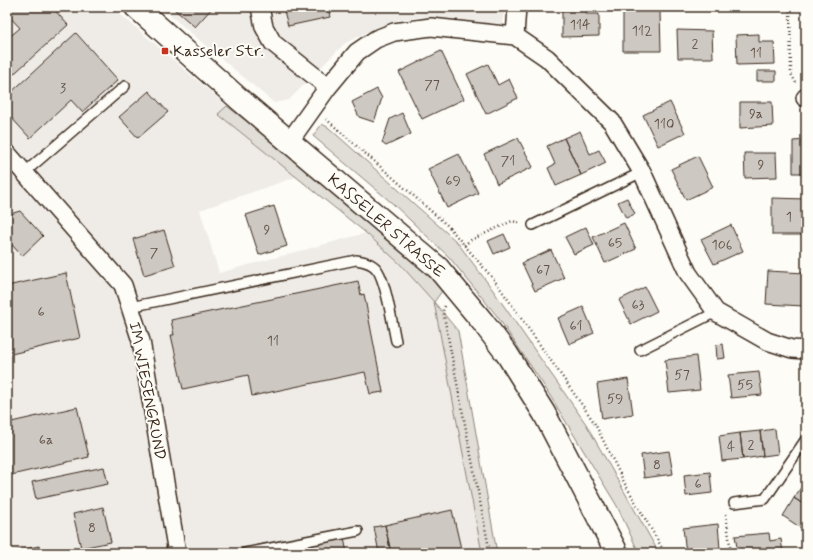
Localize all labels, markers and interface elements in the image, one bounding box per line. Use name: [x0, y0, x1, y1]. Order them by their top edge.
house number: 114: [570, 16, 590, 34]
house number: 112: [632, 22, 652, 40]
house number: 2: [692, 35, 699, 53]
place label: Kasseler Str.: [173, 41, 264, 62]
house number: 11: [750, 44, 762, 62]
marker: Kasseler Str.: [160, 46, 170, 56]
house number: 77: [424, 76, 440, 94]
house number: 3: [60, 79, 66, 97]
house number: 9a: [749, 105, 763, 123]
house number: 110: [654, 115, 674, 133]
house number: 71: [501, 152, 515, 170]
house number: 9: [758, 156, 765, 174]
street label: KASSELER STRASSE: [323, 169, 449, 283]
house number: 69: [445, 172, 461, 190]
house number: 1: [786, 208, 792, 226]
house number: 9: [264, 221, 271, 239]
house number: 65: [608, 234, 622, 252]
house number: 106: [712, 236, 732, 254]
house number: 7: [150, 244, 159, 262]
house number: 67: [536, 261, 550, 279]
house number: 63: [631, 296, 645, 314]
house number: 6: [37, 303, 45, 321]
house number: 61: [569, 317, 583, 335]
street label: IM WIESENGRUND: [123, 320, 171, 462]
house number: 11: [267, 332, 279, 350]
house number: 57: [674, 366, 690, 384]
house number: 55: [737, 376, 753, 394]
house number: 59: [607, 390, 623, 408]
house number: 6a: [39, 431, 53, 449]
house number: 2: [748, 436, 755, 454]
house number: 4: [727, 438, 735, 456]
house number: 8: [653, 456, 661, 474]
house number: 6: [694, 475, 702, 493]
house number: 8: [88, 519, 96, 537]

